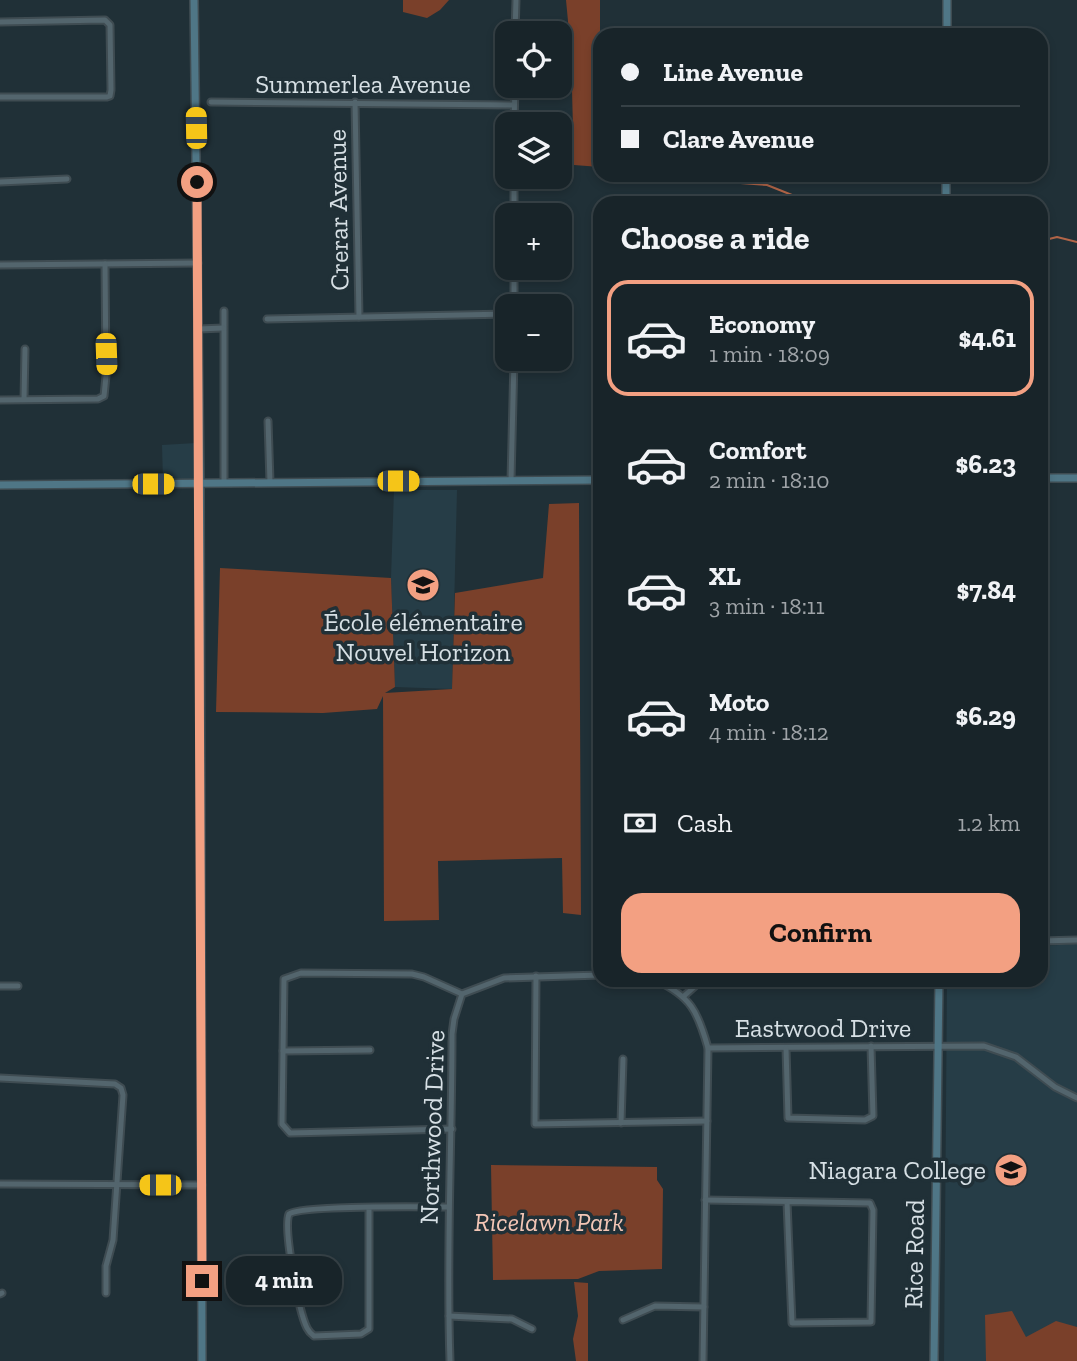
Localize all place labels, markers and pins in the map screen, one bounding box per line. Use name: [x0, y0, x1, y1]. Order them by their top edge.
school or university icon: École élémentaire Nouvel Horizon: [404, 566, 442, 604]
place label: École élémentaire Nouvel Horizon: [323, 606, 523, 668]
school or university icon: Niagara College: [992, 1151, 1030, 1189]
place label: Niagara College: [809, 1154, 986, 1186]

